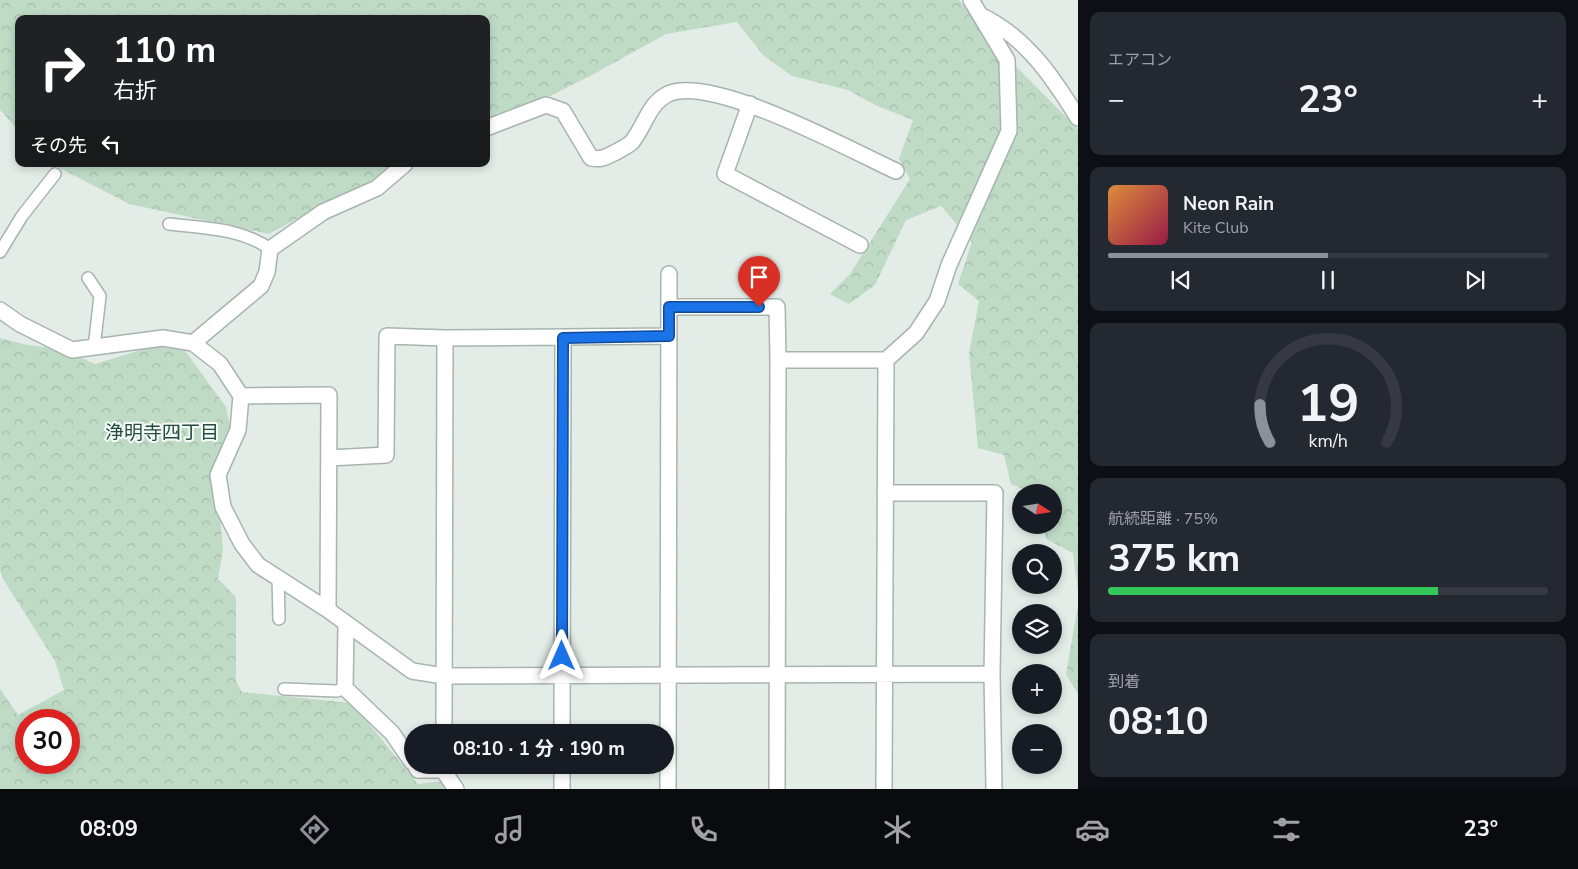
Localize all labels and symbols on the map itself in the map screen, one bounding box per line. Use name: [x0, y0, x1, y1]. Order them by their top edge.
pin: [738, 256, 780, 307]
district label: 浄明寺四丁目: [105, 420, 219, 446]
north arrow: [1012, 484, 1062, 534]
position arrow: [535, 629, 587, 681]
speed limit sign: 30: [15, 709, 80, 774]

